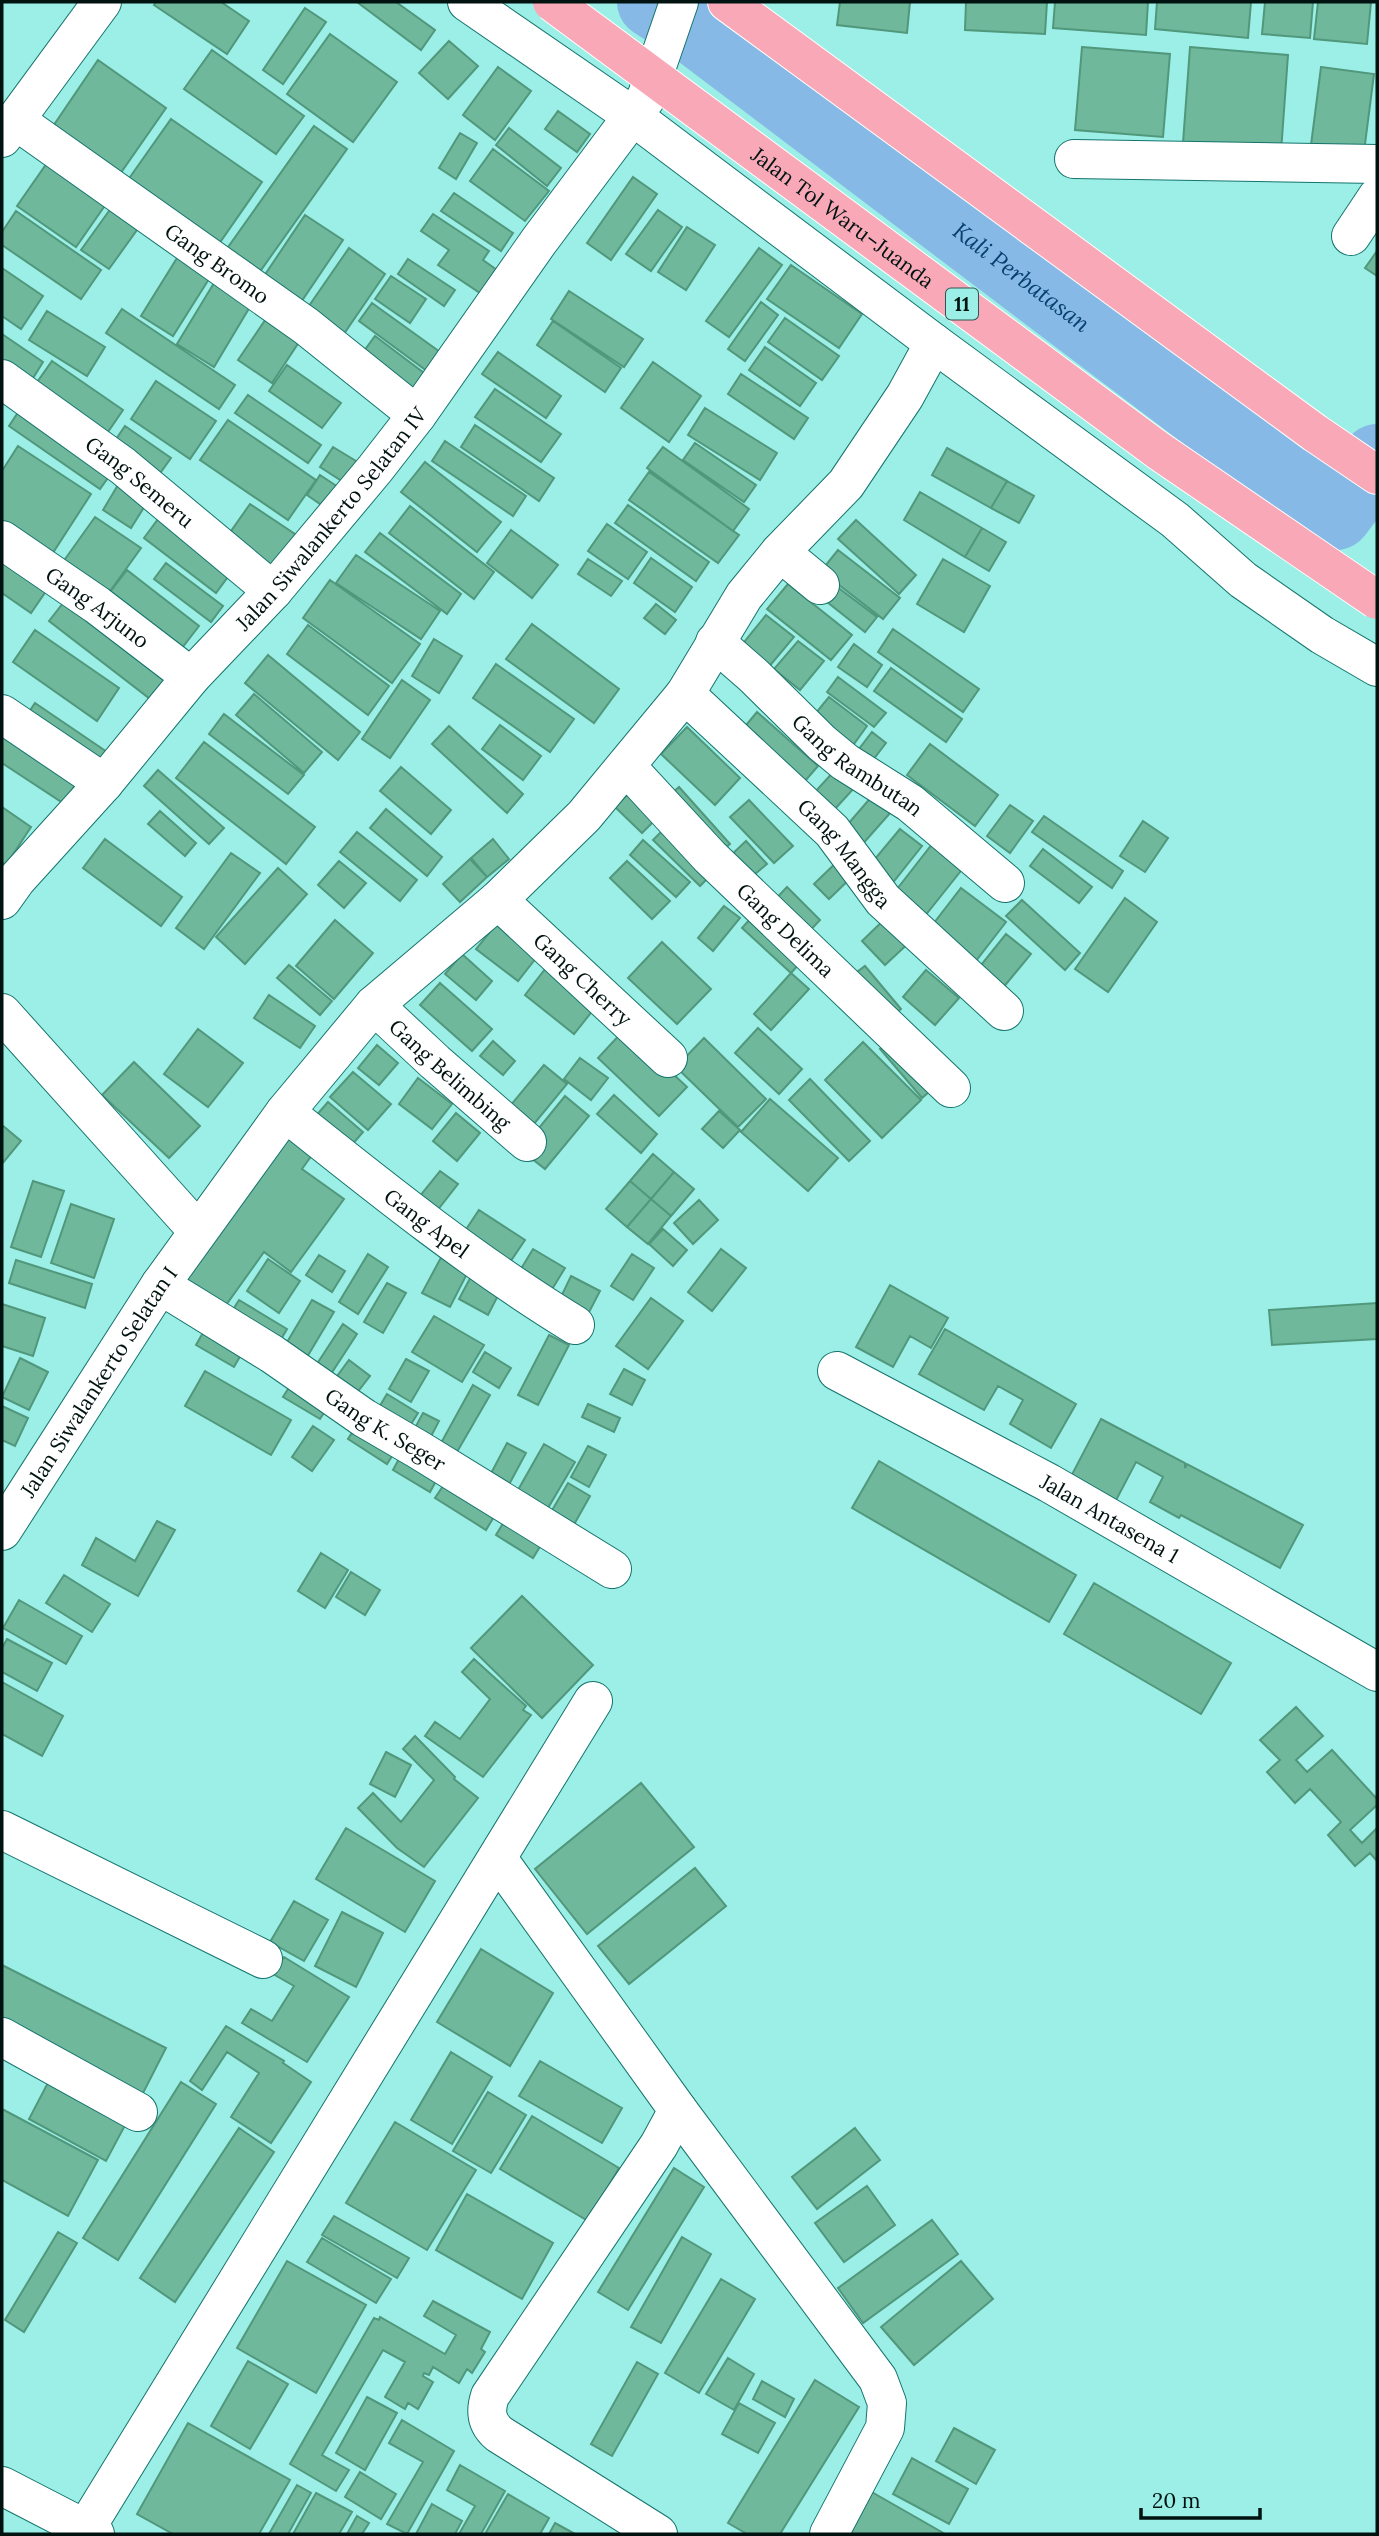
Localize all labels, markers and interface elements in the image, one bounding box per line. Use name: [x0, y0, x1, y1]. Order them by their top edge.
street label: Jalan Tol Waru–Juanda: [745, 140, 940, 294]
water label: Kali Perbatasan: [948, 215, 1096, 338]
street label: Gang Bromo: [160, 217, 275, 310]
road number: 11: [946, 288, 978, 320]
street label: Jalan Siwalankerto Selatan IV: [229, 400, 433, 636]
street label: Gang Semeru: [80, 430, 200, 533]
street label: Gang Arjuno: [41, 560, 155, 654]
street label: Gang Rambutan: [787, 708, 929, 822]
street label: Gang Mangga: [792, 793, 897, 914]
street label: Gang Delima: [731, 877, 841, 983]
street label: Gang Cherry: [528, 927, 638, 1031]
street label: Gang Belimbing: [384, 1013, 517, 1136]
street label: Gang Apel: [379, 1182, 475, 1263]
street label: Jalan Siwalankerto Selatan I: [14, 1261, 183, 1503]
street label: Gang K. Seger: [320, 1382, 451, 1477]
street label: Jalan Antasena 1: [1035, 1467, 1184, 1569]
scale bar: [1141, 2476, 1260, 2520]
text: 20 m: [1152, 2487, 1201, 2514]

